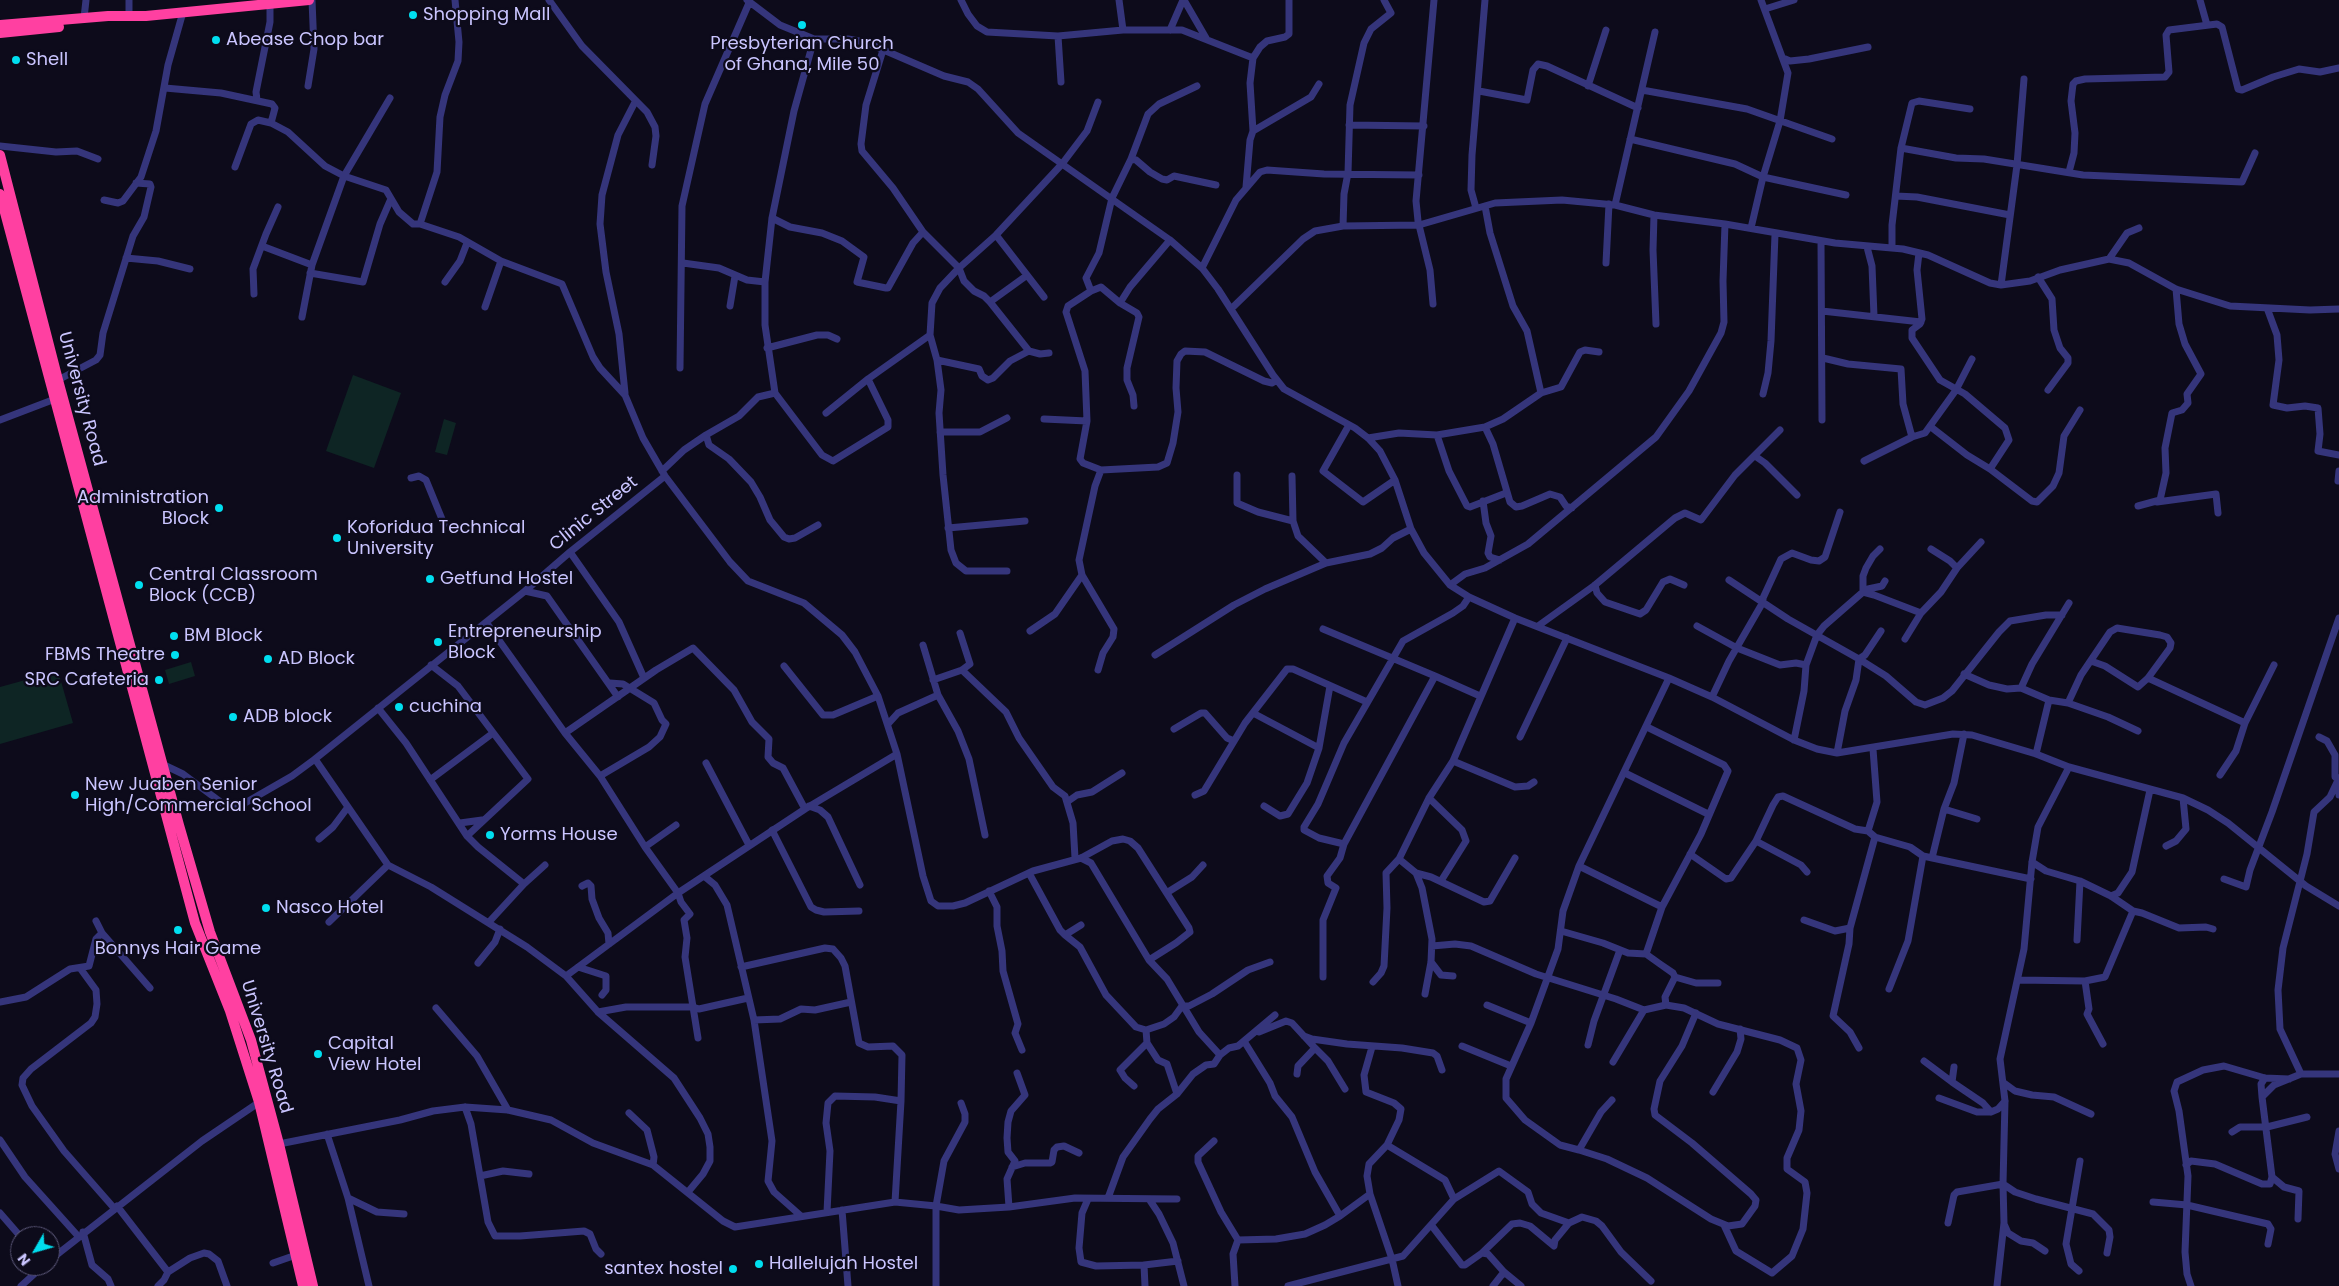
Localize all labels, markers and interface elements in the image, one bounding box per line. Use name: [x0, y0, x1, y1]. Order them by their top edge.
place label: Shopping Mall: [423, 4, 550, 26]
marker: Shopping Mall: [407, 9, 419, 21]
marker: Presbyterian Church of Ghana, Mile 50: [796, 19, 808, 31]
place label: Abease Chop bar: [226, 29, 384, 51]
place label: Presbyterian Church of Ghana, Mile 50: [710, 33, 894, 76]
marker: Abease Chop bar: [210, 34, 222, 46]
place label: Shell: [26, 49, 68, 71]
marker: Shell: [10, 54, 22, 66]
street label: University Road: [53, 329, 109, 469]
street label: Clinic Street: [546, 472, 642, 556]
place label: Administration Block: [77, 487, 209, 530]
marker: Administration Block: [213, 502, 225, 514]
place label: Koforidua Technical University: [347, 517, 525, 560]
marker: Koforidua Technical University: [331, 532, 343, 544]
place label: Central Classroom Block (CCB): [149, 564, 318, 606]
place label: Getfund Hostel: [440, 568, 573, 590]
marker: Getfund Hostel: [424, 573, 436, 585]
marker: Central Classroom Block (CCB): [133, 579, 145, 591]
place label: Entrepreneurship Block: [448, 621, 602, 664]
place label: BM Block: [184, 625, 263, 647]
marker: BM Block: [168, 630, 180, 642]
marker: Entrepreneurship Block: [432, 636, 444, 648]
place label: FBMS Theatre: [45, 644, 165, 666]
place label: AD Block: [278, 648, 355, 670]
marker: FBMS Theatre: [169, 649, 181, 661]
marker: AD Block: [262, 653, 274, 665]
place label: SRC Cafeteria: [25, 669, 149, 691]
marker: SRC Cafeteria: [153, 674, 165, 686]
place label: cuchina: [409, 696, 482, 718]
marker: cuchina: [393, 701, 405, 713]
place label: ADB block: [243, 706, 332, 728]
marker: ADB block: [227, 711, 239, 723]
place label: New Juaben Senior High/Commercial School: [85, 774, 312, 816]
marker: New Juaben Senior High/Commercial School: [69, 789, 81, 801]
place label: Yorms House: [500, 824, 618, 846]
marker: Yorms House: [484, 829, 496, 841]
place label: Nasco Hotel: [276, 897, 384, 919]
marker: Nasco Hotel: [260, 902, 272, 914]
marker: Bonnys Hair Game: [172, 924, 184, 936]
place label: Bonnys Hair Game: [95, 938, 261, 960]
street label: University Road: [235, 978, 297, 1116]
place label: Capital View Hotel: [328, 1033, 421, 1076]
marker: Capital View Hotel: [312, 1048, 324, 1060]
north arrow: [10, 1226, 60, 1276]
text: N: [13, 1249, 35, 1270]
place label: Hallelujah Hostel: [769, 1253, 918, 1275]
place label: santex hostel: [604, 1258, 723, 1280]
marker: Hallelujah Hostel: [753, 1258, 765, 1270]
marker: santex hostel: [727, 1263, 739, 1275]

